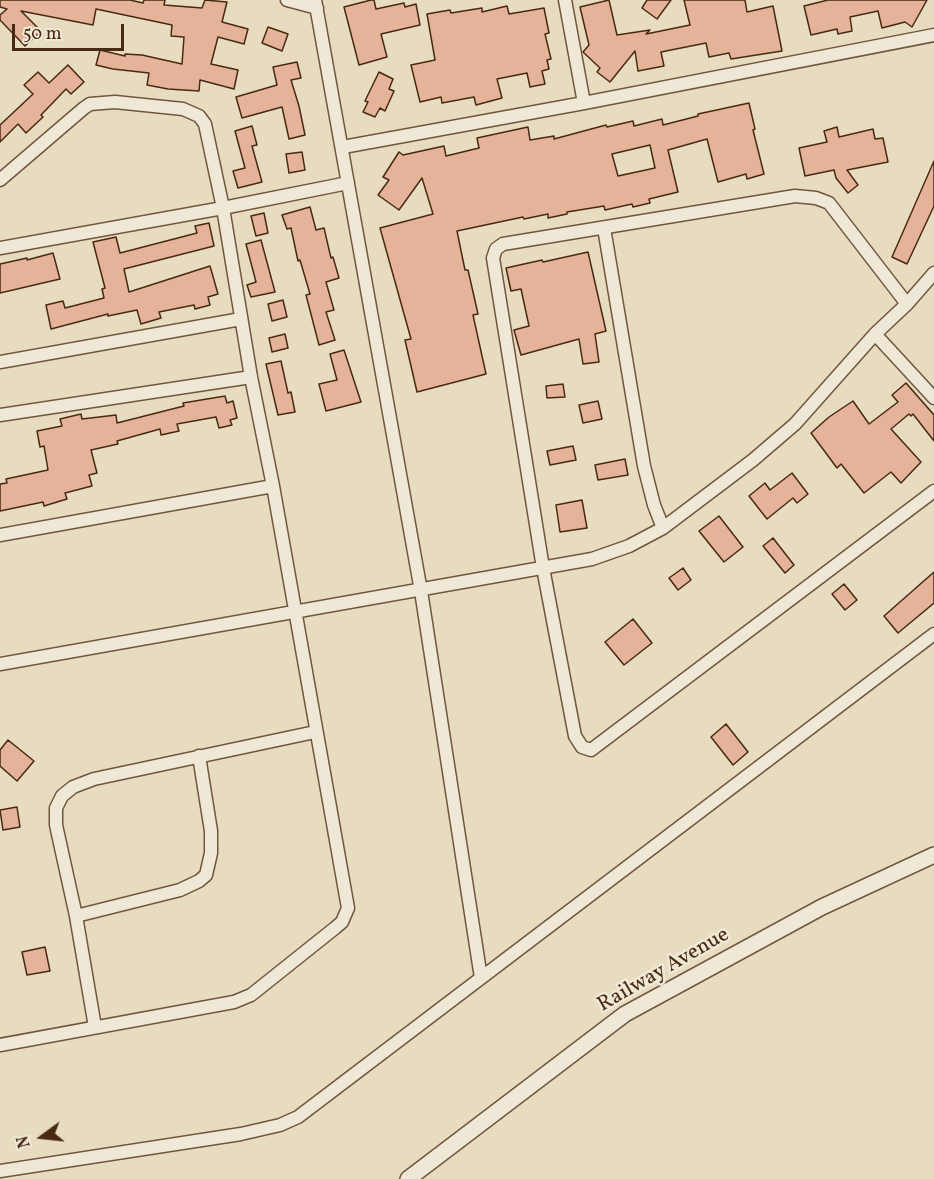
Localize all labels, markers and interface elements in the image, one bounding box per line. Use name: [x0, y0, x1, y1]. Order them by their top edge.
scale bar: [15, 12, 128, 50]
text: 50 m: [23, 22, 62, 47]
street label: Railway Avenue: [594, 923, 734, 1019]
north arrow: [12, 1107, 72, 1167]
text: N: [12, 1133, 37, 1150]

